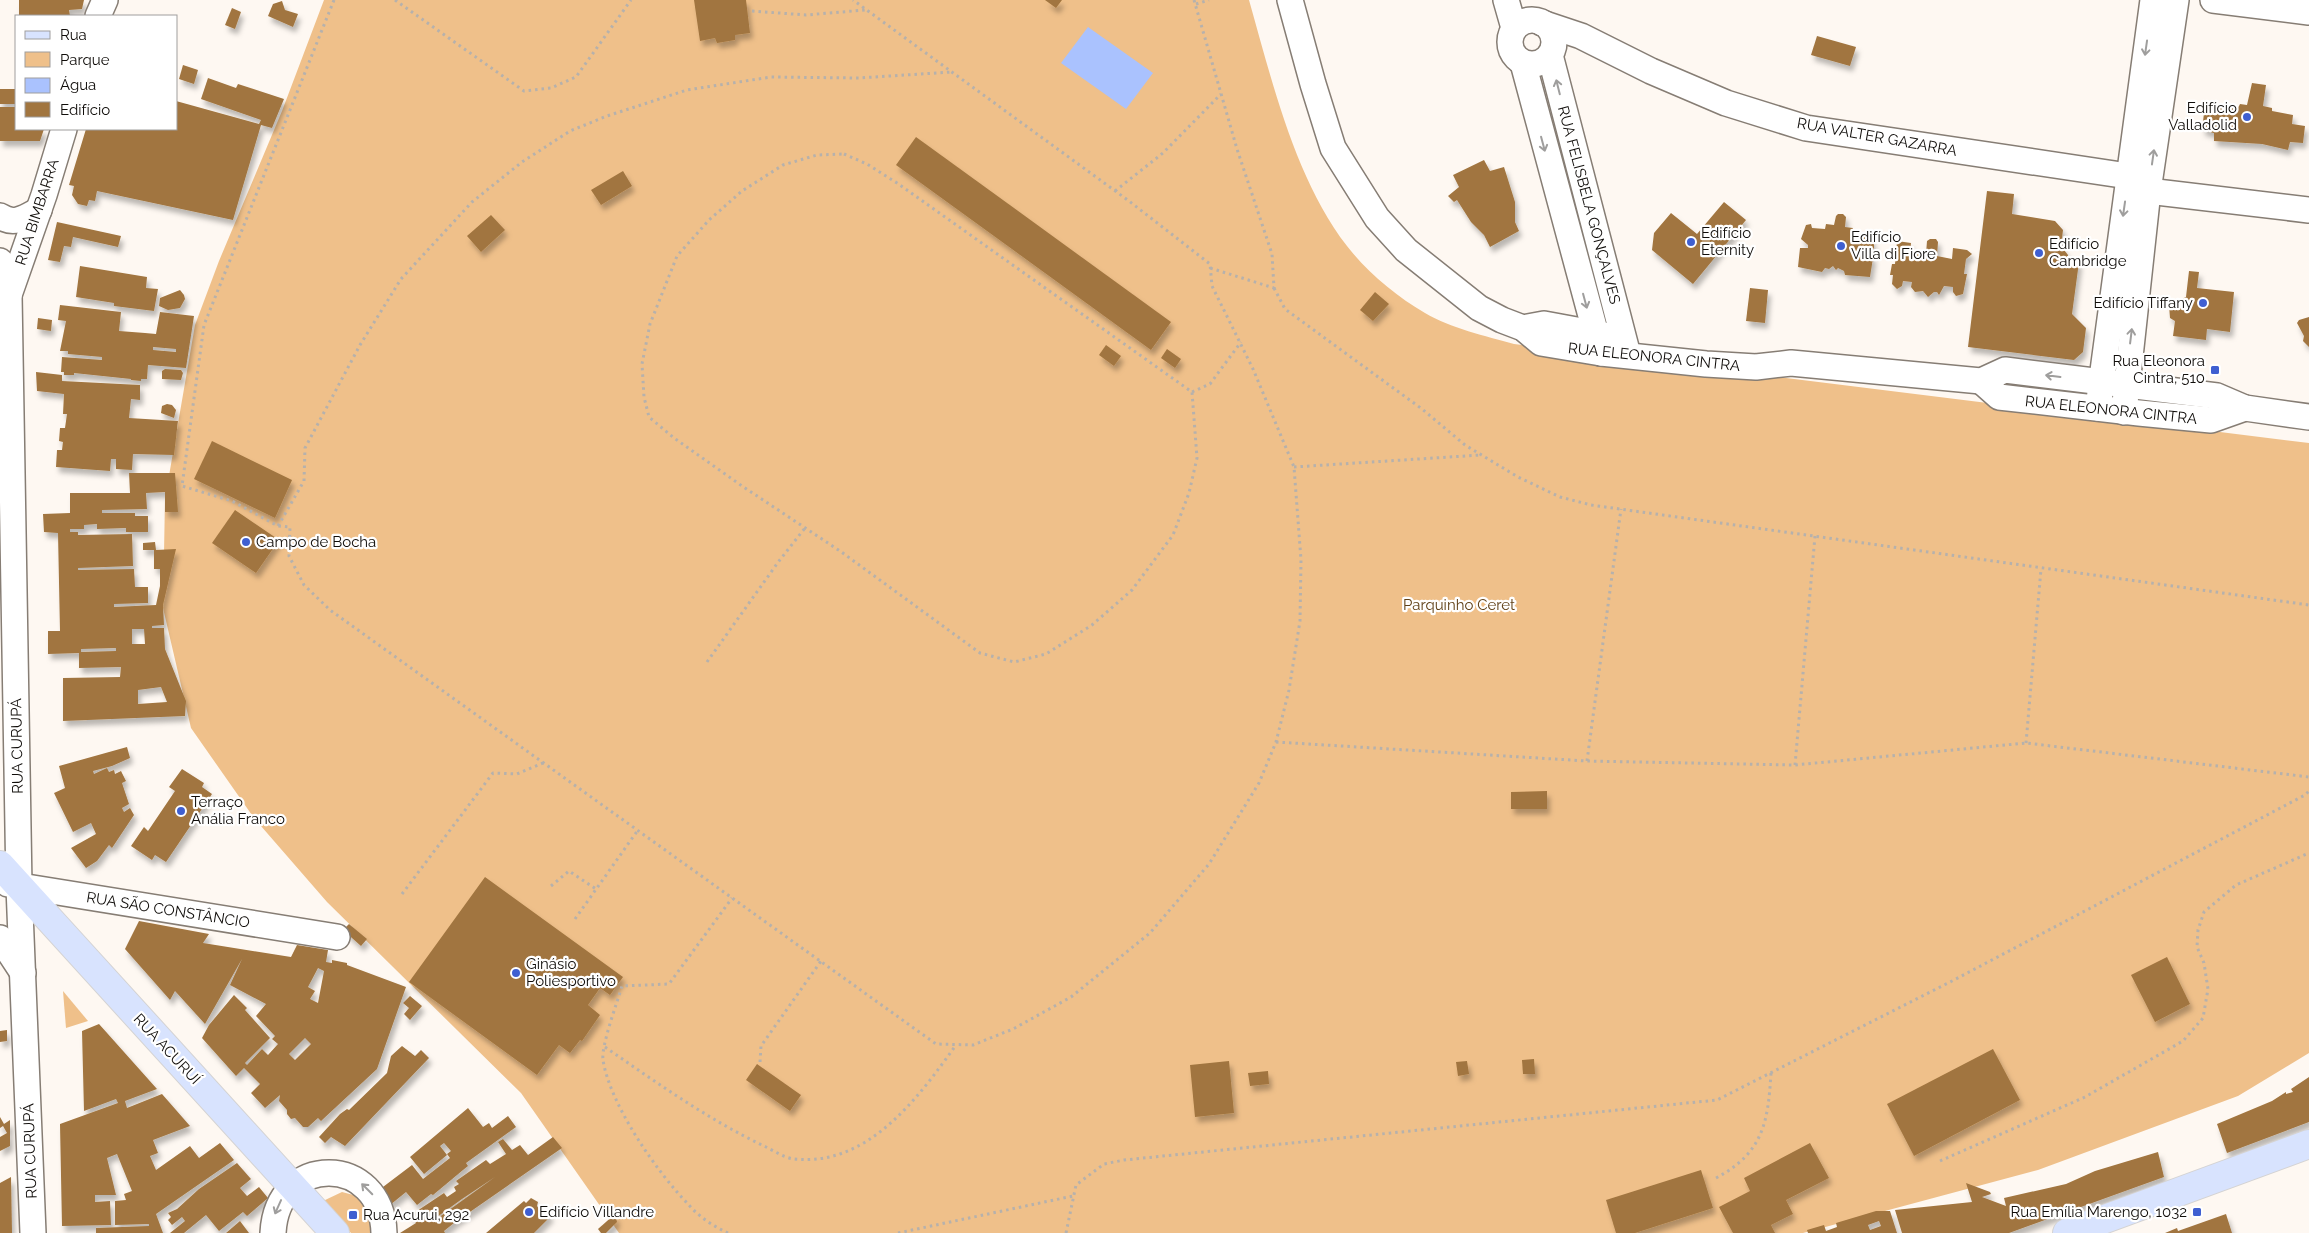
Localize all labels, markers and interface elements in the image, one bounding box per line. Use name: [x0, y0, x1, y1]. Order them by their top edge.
legend: [15, 15, 178, 130]
text: Rua: [60, 26, 87, 44]
one-way arrow: [2141, 40, 2151, 56]
text: Parque: [60, 51, 110, 69]
text: Água: [60, 76, 96, 94]
one-way arrow: [1553, 80, 1562, 96]
place label: Edifício Valladolid: [2168, 99, 2237, 134]
text: Edifício: [60, 101, 110, 119]
street label: RUA FELISBELA GONÇALVES: [1554, 104, 1624, 306]
marker: Edifício Valladolid: [2241, 111, 2253, 123]
street label: RUA VALTER GAZARRA: [1796, 114, 1958, 160]
one-way arrow: [1539, 135, 1549, 151]
one-way arrow: [2149, 150, 2159, 166]
street label: RUA BIMBARRA: [11, 157, 63, 267]
one-way arrow: [2119, 201, 2129, 217]
place label: Edifício Eternity: [1701, 224, 1754, 259]
place label: Edifício Villa di Fiore: [1851, 228, 1936, 263]
place label: Edifício Cambridge: [2049, 235, 2127, 270]
marker: Edifício Eternity: [1685, 236, 1697, 248]
marker: Edifício Villa di Fiore: [1835, 240, 1847, 252]
marker: Edifício Cambridge: [2033, 247, 2045, 259]
one-way arrow: [1581, 292, 1591, 308]
place label: Edifício Tiffany: [2093, 294, 2193, 312]
marker: Edifício Tiffany: [2197, 297, 2209, 309]
one-way arrow: [2126, 328, 2136, 344]
street label: RUA ELEONORA CINTRA: [1567, 339, 1741, 375]
place label: Rua Eleonora Cintra, 510: [2112, 352, 2205, 387]
marker: Rua Eleonora Cintra, 510: [2209, 364, 2221, 376]
one-way arrow: [2045, 371, 2061, 381]
street label: RUA ELEONORA CINTRA: [2024, 392, 2198, 428]
place label: Campo de Bocha: [256, 533, 376, 551]
marker: Campo de Bocha: [240, 536, 252, 548]
park label: Parquinho Ceret: [1403, 596, 1515, 614]
street label: RUA CURUPÁ: [7, 698, 27, 794]
place label: Terraço Anália Franco: [191, 793, 285, 828]
marker: Terraço Anália Franco: [175, 805, 187, 817]
street label: RUA SÃO CONSTÂNCIO: [85, 888, 251, 932]
place label: Ginásio Poliesportivo: [526, 955, 616, 990]
marker: Ginásio Poliesportivo: [510, 967, 522, 979]
street label: RUA ACURUÍ: [130, 1010, 204, 1088]
street label: RUA CURUPÁ: [19, 1103, 41, 1199]
one-way arrow: [361, 1183, 373, 1196]
one-way arrow: [272, 1199, 282, 1214]
place label: Edifício Villandre: [539, 1203, 654, 1221]
place label: Rua Emília Marengo, 1032: [2011, 1203, 2187, 1221]
place label: Rua Acurui, 292: [363, 1206, 469, 1224]
marker: Edifício Villandre: [523, 1206, 535, 1218]
marker: Rua Emília Marengo, 1032: [2191, 1206, 2203, 1218]
marker: Rua Acurui, 292: [347, 1209, 359, 1221]

